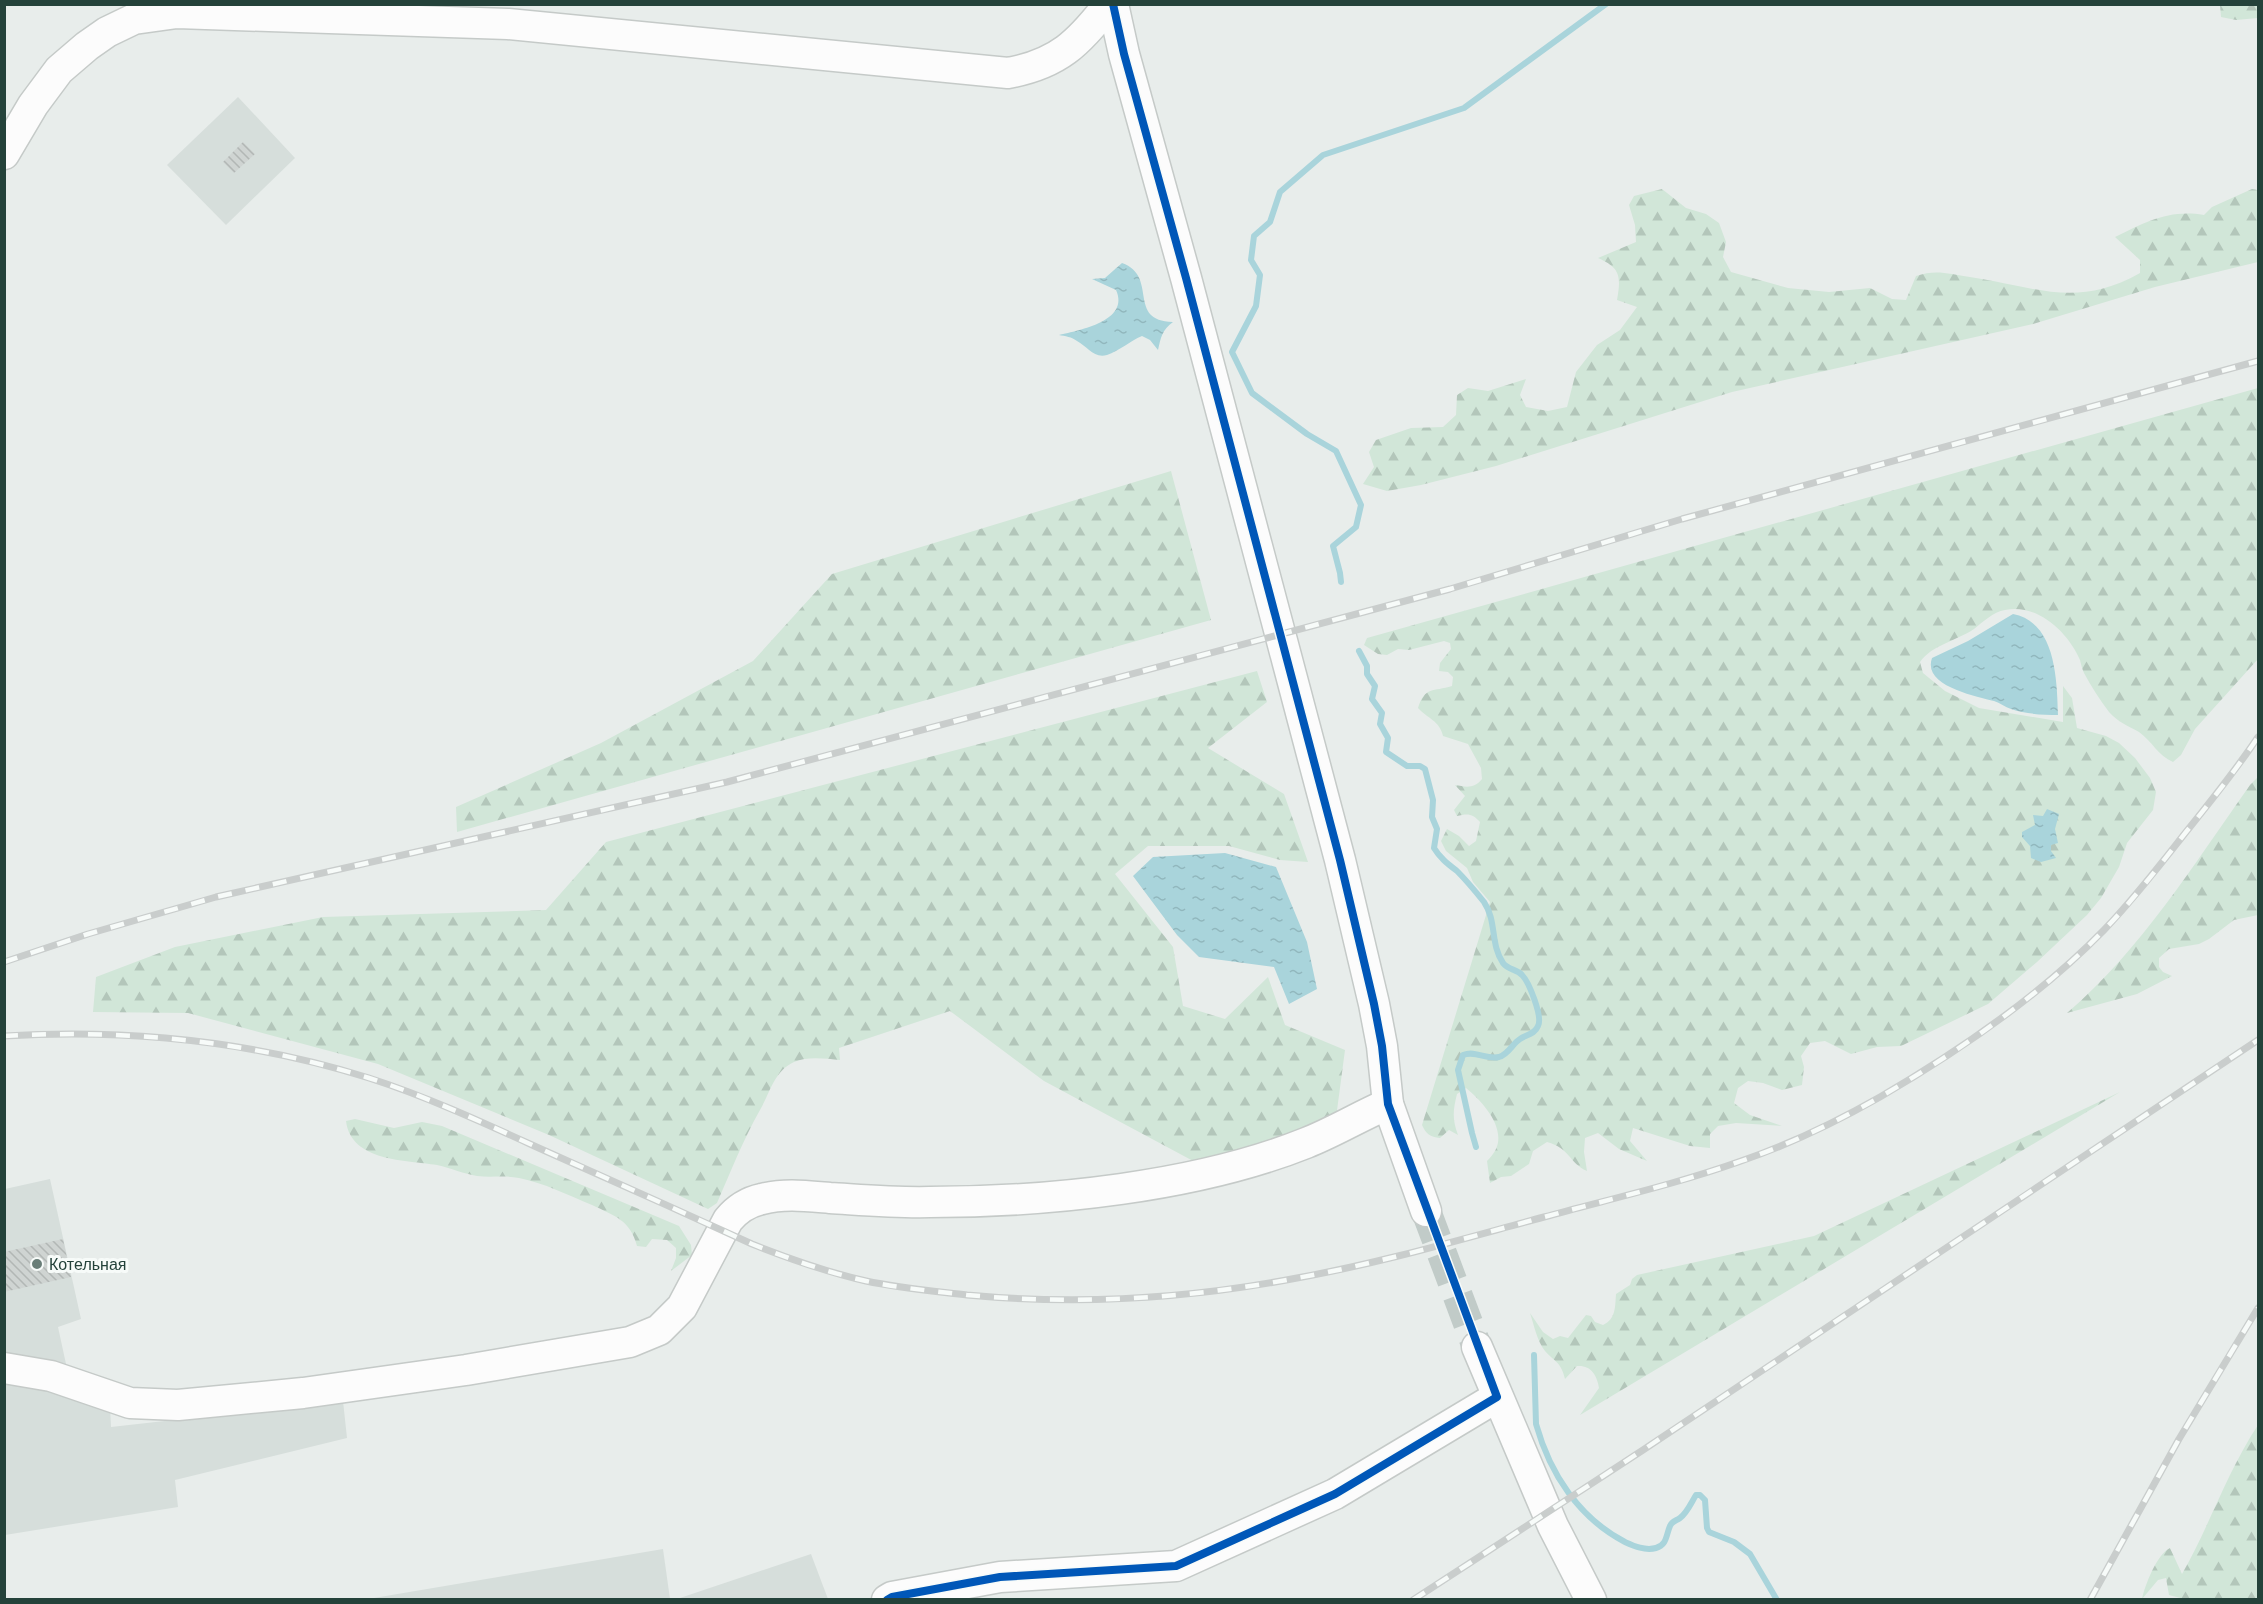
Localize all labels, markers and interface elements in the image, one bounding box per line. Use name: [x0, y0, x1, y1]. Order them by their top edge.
place label: Котельная: [49, 1254, 126, 1273]
marker: Котельная: [30, 1257, 44, 1271]

